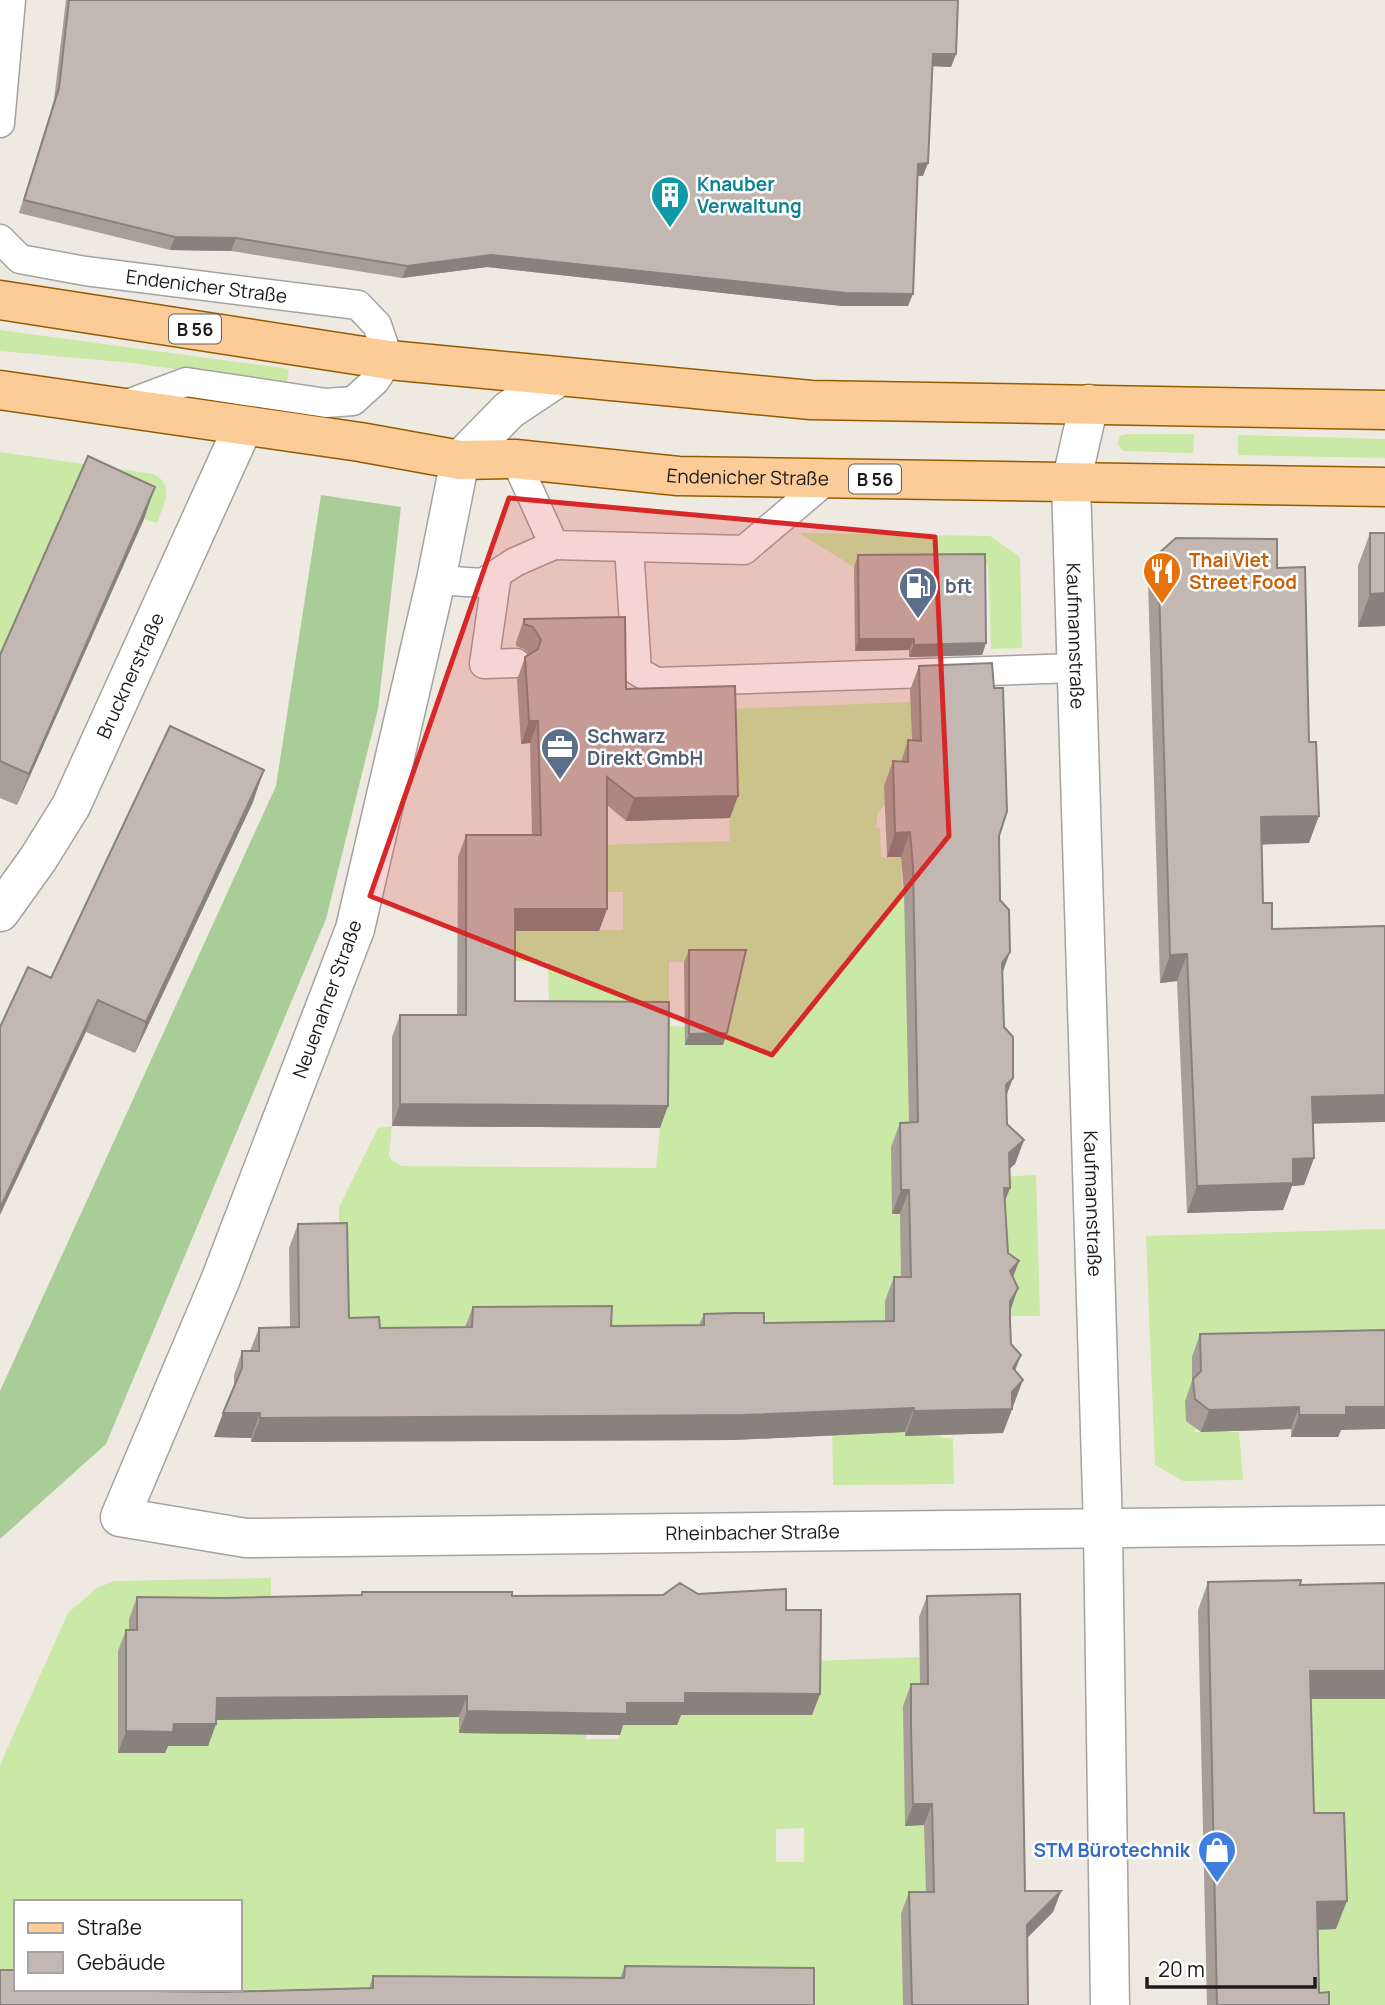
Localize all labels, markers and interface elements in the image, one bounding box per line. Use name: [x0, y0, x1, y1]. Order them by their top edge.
place label: Knauber Verwaltung: [697, 171, 802, 219]
building icon: Knauber Verwaltung: [649, 174, 691, 229]
street label: Endenicher Straße: [124, 263, 289, 309]
road number: B 56: [169, 314, 221, 344]
street label: Endenicher Straße: [665, 462, 829, 491]
road number: B 56: [849, 464, 901, 494]
place label: Thai Viet Street Food: [1189, 547, 1297, 595]
restaurant icon: Thai Viet Street Food: [1141, 550, 1183, 605]
street label: Kaufmannstraße: [1060, 562, 1091, 709]
fuel station icon: bft: [897, 565, 939, 620]
place label: bft: [945, 573, 972, 599]
street label: Brucknerstraße: [90, 608, 170, 743]
place label: Schwarz Direkt GmbH: [587, 723, 703, 771]
office icon: Schwarz Direkt GmbH: [539, 726, 581, 781]
street label: Neuenahrer Straße: [286, 916, 368, 1082]
street label: Kaufmannstraße: [1078, 1130, 1108, 1277]
street label: Rheinbacher Straße: [665, 1518, 840, 1546]
shop icon: STM Bürotechnik: [1196, 1829, 1238, 1884]
place label: STM Bürotechnik: [1034, 1837, 1191, 1863]
legend: [14, 1900, 242, 1991]
text: Straße: [77, 1913, 142, 1941]
scale bar: [1147, 1946, 1315, 1990]
text: Gebäude: [77, 1948, 165, 1976]
text: 20 m: [1158, 1955, 1205, 1983]

